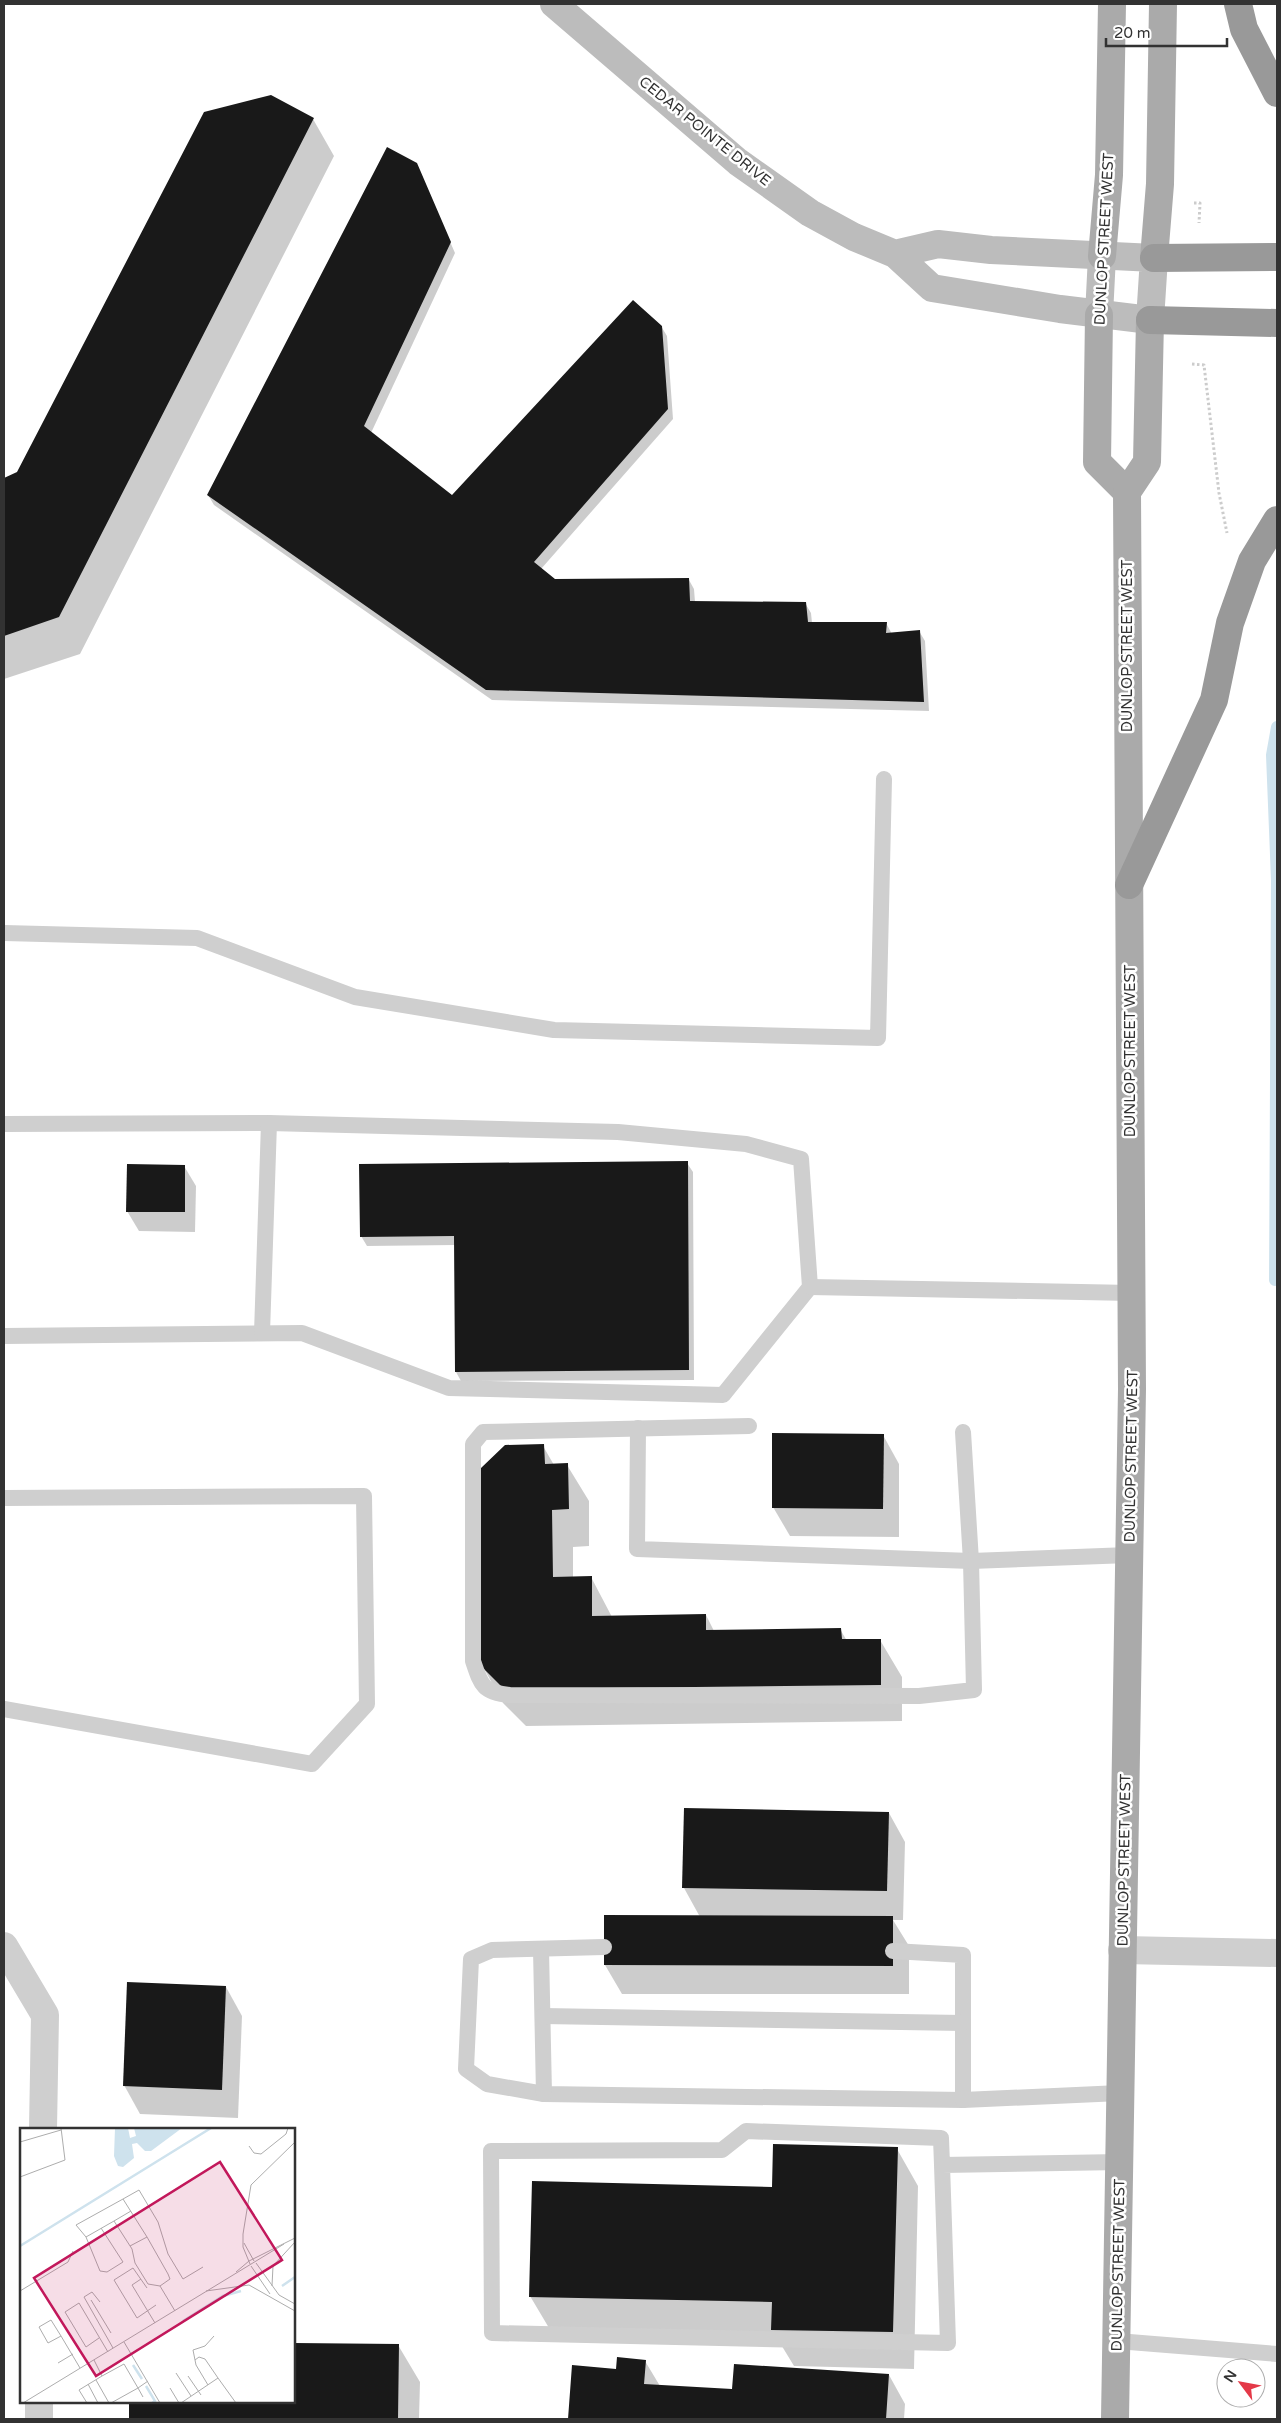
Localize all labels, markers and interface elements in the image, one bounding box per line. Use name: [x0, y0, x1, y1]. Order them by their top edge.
scale bar: [1106, 15, 1227, 47]
text: 20 m: [1114, 24, 1151, 42]
street label: CEDAR POINTE DRIVE: [636, 72, 774, 190]
street label: DUNLOP STREET WEST: [1090, 152, 1118, 326]
street label: DUNLOP STREET WEST: [1118, 560, 1136, 732]
street label: DUNLOP STREET WEST: [1121, 965, 1139, 1137]
street label: DUNLOP STREET WEST: [1120, 1369, 1142, 1543]
street label: DUNLOP STREET WEST: [1113, 1773, 1135, 1947]
inset map: [20, 2128, 295, 2403]
street label: DUNLOP STREET WEST: [1107, 2178, 1129, 2352]
north arrow: [1216, 2358, 1266, 2408]
text: N: [1220, 2367, 1241, 2386]

